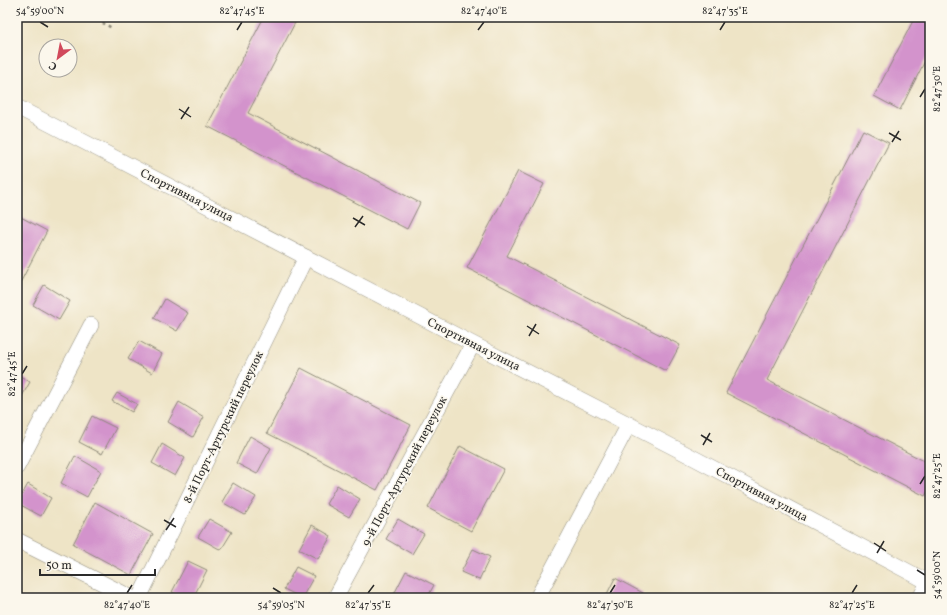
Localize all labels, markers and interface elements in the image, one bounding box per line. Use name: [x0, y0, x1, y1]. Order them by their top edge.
text: 54°59'00"N: [16, 4, 65, 18]
text: 82°47'45"E: [219, 4, 265, 18]
text: 82°47'40"E: [461, 4, 507, 18]
text: 82°47'35"E: [702, 4, 748, 18]
north arrow: [38, 38, 78, 78]
text: С: [47, 57, 60, 73]
text: 82°47'30"E: [930, 66, 944, 112]
street label: Спортивная улица: [137, 166, 236, 226]
street label: Спортивная улица: [424, 315, 523, 375]
street label: 8-й Порт-Артурский переулок: [180, 348, 268, 506]
text: 82°47'45"E: [5, 351, 19, 397]
street label: 9-й Порт-Артурский переулок: [358, 393, 452, 549]
text: 82°47'25"E: [930, 453, 944, 499]
street label: Спортивная улица: [713, 464, 811, 526]
text: 54°59'00"N: [930, 550, 944, 599]
scale bar: [40, 551, 155, 577]
text: 50 m: [46, 558, 72, 574]
text: 82°47'40"E: [104, 598, 150, 612]
text: 54°59'05"N: [257, 598, 305, 612]
text: 82°47'35"E: [345, 598, 391, 612]
text: 82°47'30"E: [587, 598, 633, 612]
text: 82°47'25"E: [829, 598, 875, 612]

